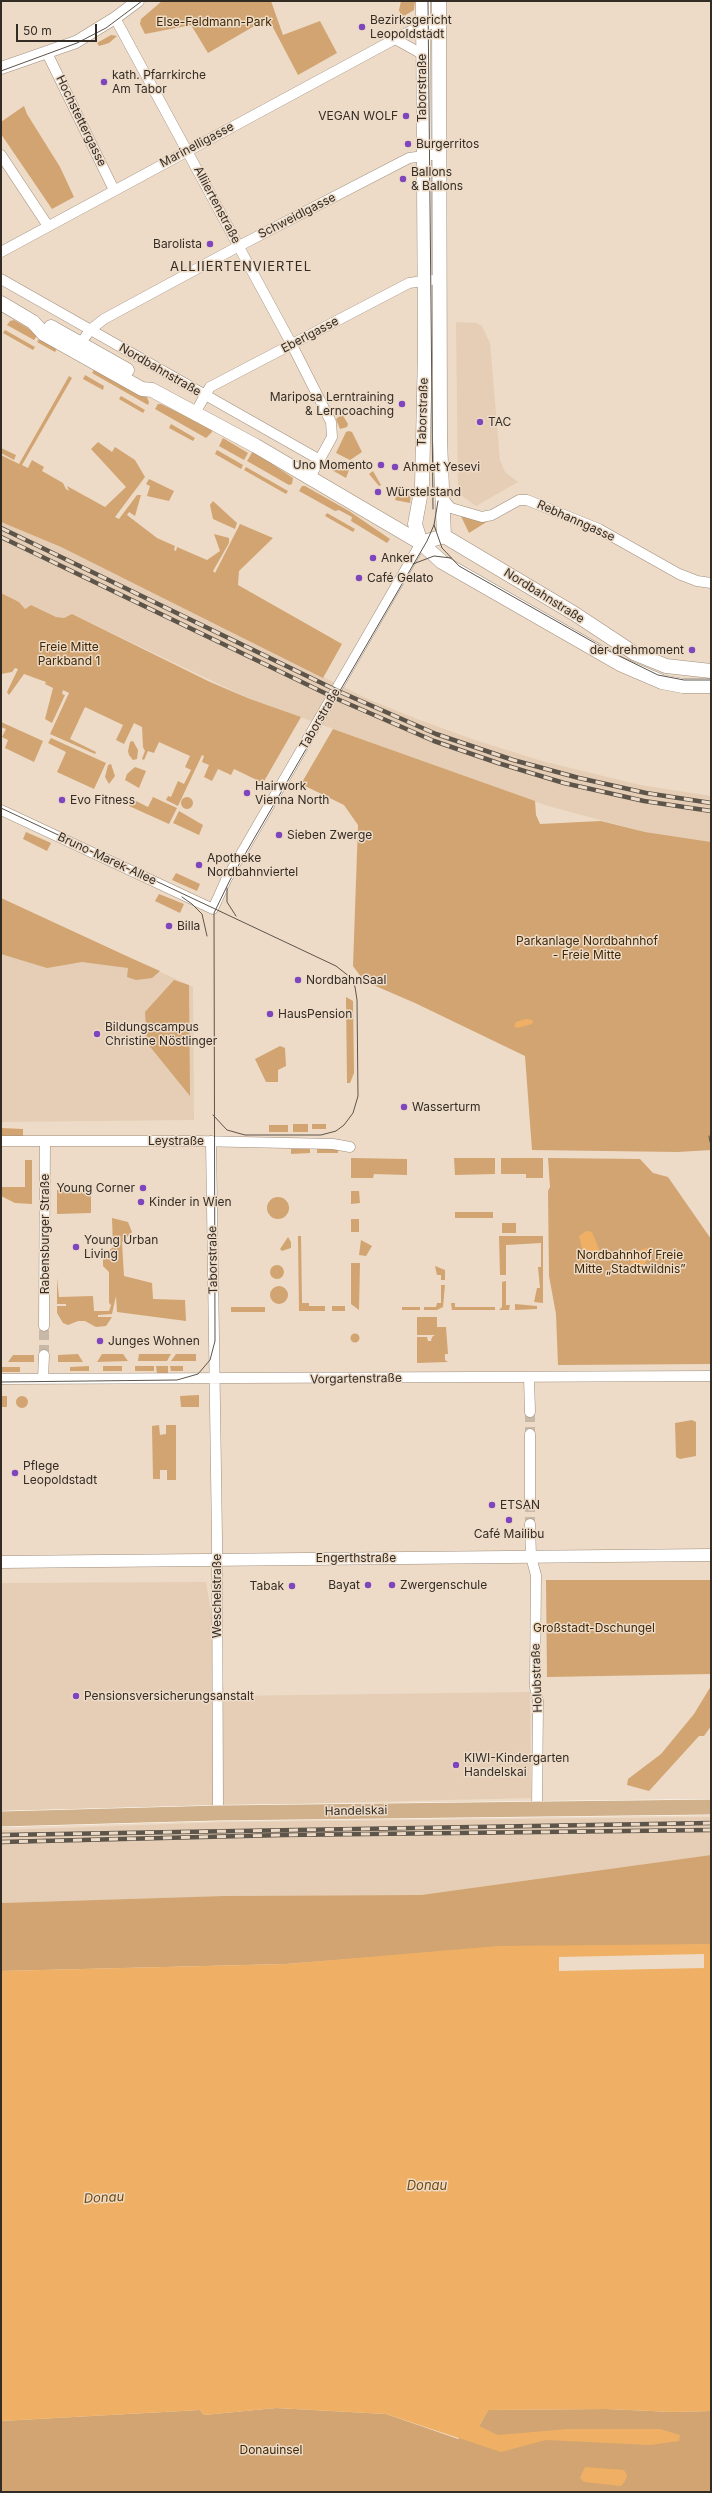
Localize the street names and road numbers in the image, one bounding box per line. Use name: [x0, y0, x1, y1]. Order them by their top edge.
street label: Taborstraße: [415, 54, 429, 122]
street label: Hochstettergasse: [53, 73, 109, 169]
street label: Marinelligasse: [158, 119, 236, 171]
street label: Alliiertenstraße: [191, 164, 243, 246]
street label: Schweidlgasse: [256, 190, 338, 242]
street label: Eberlgasse: [279, 314, 341, 356]
street label: Nordbahnstraße: [116, 341, 204, 399]
street label: Taborstraße: [415, 377, 431, 447]
street label: Rebhanngasse: [535, 497, 617, 545]
street label: Nordbahnstraße: [501, 565, 587, 627]
street label: Taborstraße: [297, 686, 343, 752]
street label: Bruno-Marek-Allee: [55, 830, 159, 888]
street label: Leystraße: [148, 1134, 204, 1148]
street label: Rabensburger Straße: [38, 1174, 52, 1294]
street label: Taborstraße: [205, 1226, 221, 1294]
street label: Vorgartenstraße: [310, 1371, 402, 1387]
street label: Engerthstraße: [316, 1551, 396, 1565]
street label: Weschelstraße: [210, 1554, 224, 1638]
street label: Holubstraße: [529, 1643, 545, 1713]
street label: Handelskai: [325, 1803, 387, 1819]

